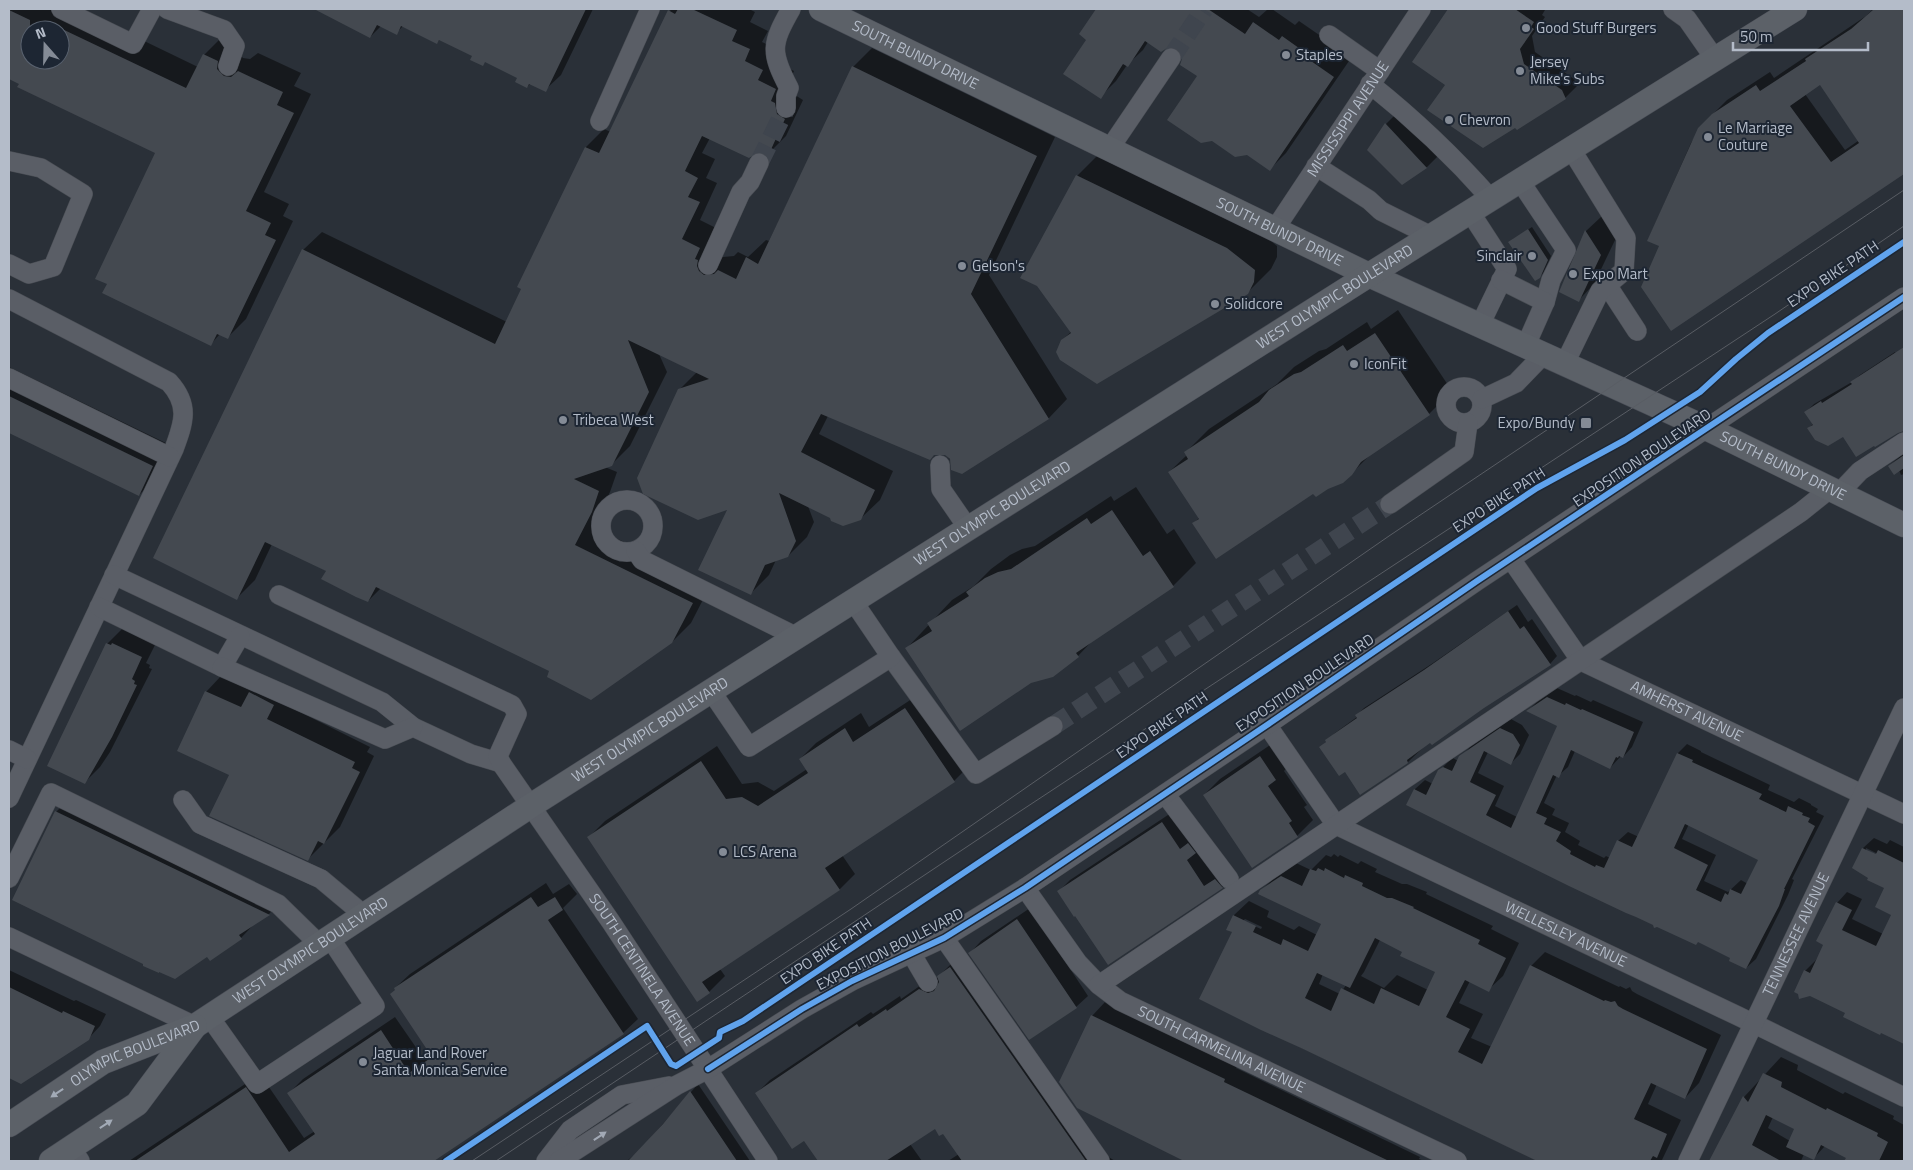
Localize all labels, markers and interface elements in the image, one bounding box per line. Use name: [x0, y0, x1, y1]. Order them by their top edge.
street label: SOUTH BUNDY DRIVE: [848, 14, 983, 95]
place label: Good Stuff Burgers: [1536, 16, 1657, 39]
north arrow: [20, 20, 70, 70]
scale bar: [1733, 20, 1868, 52]
text: N: [32, 21, 49, 44]
marker: Good Stuff Burgers: [1520, 22, 1532, 34]
text: 50 m: [1740, 25, 1773, 48]
place label: Staples: [1296, 43, 1343, 66]
marker: Staples: [1280, 49, 1292, 61]
place label: Jersey Mike's Subs: [1530, 50, 1605, 90]
street label: MISSISSIPPI AVENUE: [1301, 56, 1394, 181]
marker: Jersey Mike's Subs: [1514, 65, 1526, 77]
place label: Chevron: [1459, 108, 1511, 131]
marker: Chevron: [1443, 114, 1455, 126]
place label: Le Marriage Couture: [1718, 116, 1793, 156]
marker: Le Marriage Couture: [1702, 131, 1714, 143]
street label: SOUTH BUNDY DRIVE: [1213, 191, 1347, 272]
street label: EXPO BIKE PATH: [1782, 234, 1883, 313]
street label: WEST OLYMPIC BOULEVARD: [1251, 238, 1418, 355]
place label: Sinclair: [1477, 244, 1522, 267]
marker: Sinclair: [1526, 250, 1538, 262]
place label: Gelson's: [972, 254, 1025, 277]
marker: Gelson's: [956, 260, 968, 272]
place label: Expo Mart: [1583, 262, 1649, 285]
marker: Expo Mart: [1567, 268, 1579, 280]
place label: Solidcore: [1225, 292, 1283, 315]
marker: Solidcore: [1209, 298, 1221, 310]
place label: IconFit: [1364, 352, 1407, 375]
marker: IconFit: [1348, 358, 1360, 370]
street label: EXPOSITION BOULEVARD: [1568, 403, 1716, 513]
place label: Tribeca West: [573, 408, 654, 431]
place label: Expo/Bundy: [1497, 411, 1575, 434]
marker: Tribeca West: [557, 414, 569, 426]
marker: Expo/Bundy: [1579, 416, 1593, 430]
street label: SOUTH BUNDY DRIVE: [1716, 425, 1850, 506]
street label: WEST OLYMPIC BOULEVARD: [909, 454, 1075, 571]
street label: EXPO BIKE PATH: [1448, 461, 1550, 538]
street label: EXPOSITION BOULEVARD: [1231, 628, 1379, 738]
street label: WEST OLYMPIC BOULEVARD: [567, 671, 733, 788]
street label: AMHERST AVENUE: [1627, 674, 1747, 747]
street label: EXPO BIKE PATH: [1111, 685, 1212, 764]
place label: LCS Arena: [733, 840, 797, 863]
marker: LCS Arena: [717, 846, 729, 858]
street label: TENNESSEE AVENUE: [1756, 869, 1835, 1000]
street label: SOUTH CENTINELA AVENUE: [584, 889, 701, 1050]
street label: WEST OLYMPIC BOULEVARD: [228, 890, 393, 1009]
street label: WELLESLEY AVENUE: [1501, 895, 1631, 973]
street label: EXPOSITION BOULEVARD: [812, 901, 967, 996]
street label: EXPO BIKE PATH: [775, 911, 876, 990]
street label: SOUTH CARMELINA AVENUE: [1134, 999, 1309, 1098]
street label: OLYMPIC BOULEVARD: [65, 1013, 203, 1092]
place label: Jaguar Land Rover Santa Monica Service: [373, 1041, 507, 1081]
marker: Jaguar Land Rover Santa Monica Service: [357, 1056, 369, 1068]
one-way arrow: [50, 1088, 64, 1098]
one-way arrow: [99, 1120, 113, 1129]
one-way arrow: [594, 1131, 607, 1140]

